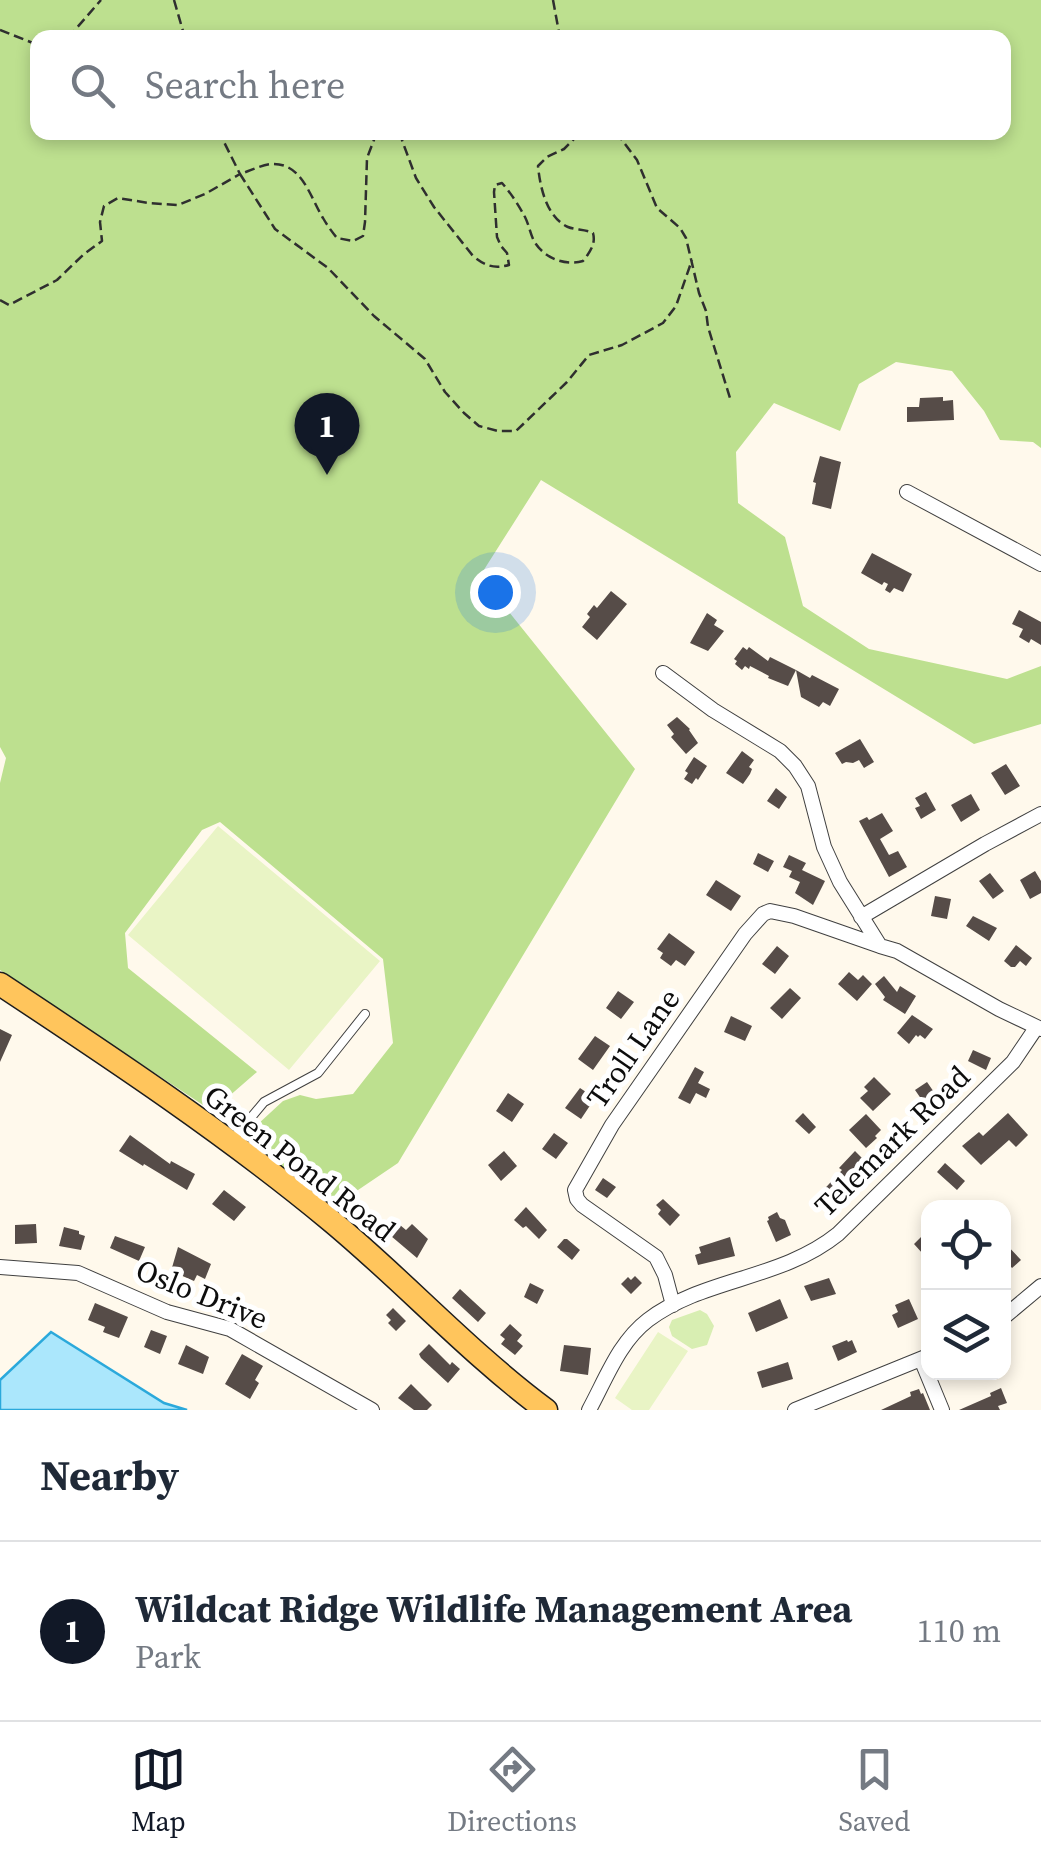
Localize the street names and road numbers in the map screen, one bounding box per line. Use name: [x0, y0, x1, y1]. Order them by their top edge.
street label: Troll Lane: [577, 980, 689, 1116]
street label: Telemark Road: [805, 1056, 979, 1226]
street label: Green Pond Road: [196, 1075, 404, 1251]
street label: Oslo Drive: [130, 1249, 274, 1339]

